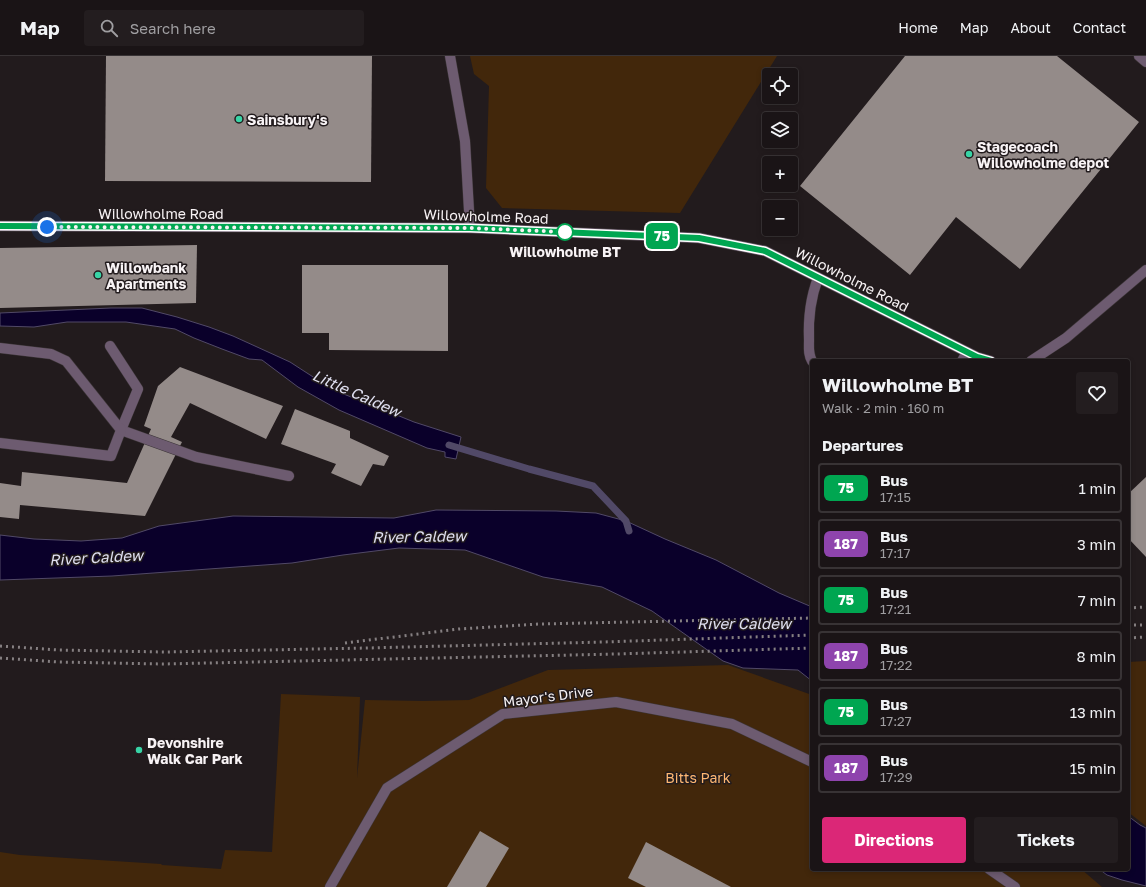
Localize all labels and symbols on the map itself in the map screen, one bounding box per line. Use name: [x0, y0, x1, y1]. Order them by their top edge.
place label: Sainsbury's: [247, 111, 328, 128]
marker: Sainsbury's: [234, 114, 244, 124]
place label: Stagecoach Willowholme depot: [977, 138, 1109, 171]
marker: Stagecoach Willowholme depot: [964, 149, 974, 159]
street label: Willowholme Road: [98, 205, 224, 222]
street label: Willowholme Road: [423, 205, 549, 227]
your location: [37, 217, 57, 237]
marker: Willowholme BT: [556, 223, 574, 241]
line badge: 75: [644, 223, 680, 249]
place label: Willowholme BT: [509, 243, 621, 260]
street label: Willowholme Road: [792, 243, 912, 315]
place label: Willowbank Apartments: [106, 259, 187, 292]
marker: Willowbank Apartments: [93, 270, 103, 280]
water label: Little Caldew: [310, 366, 406, 421]
water label: River Caldew: [372, 526, 468, 546]
water label: River Caldew: [49, 545, 145, 568]
water label: River Caldew: [697, 614, 793, 632]
street label: Mayor's Drive: [502, 682, 594, 710]
place label: Devonshire Walk Car Park: [147, 734, 243, 767]
marker: Devonshire Walk Car Park: [134, 745, 144, 755]
park label: Bitts Park: [665, 769, 731, 786]

